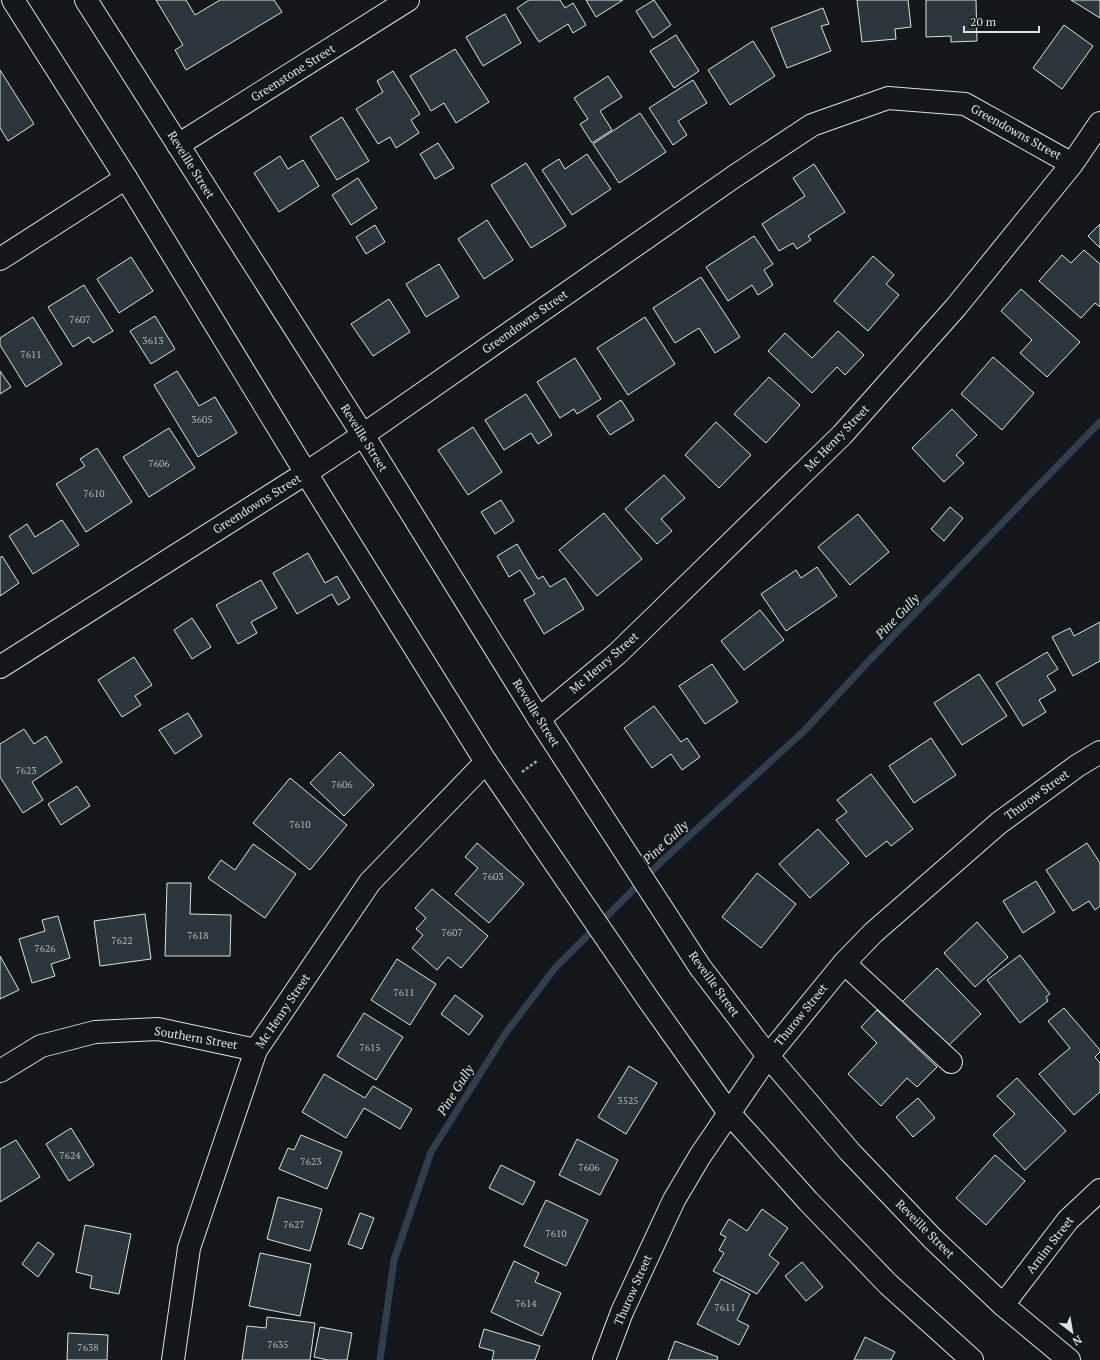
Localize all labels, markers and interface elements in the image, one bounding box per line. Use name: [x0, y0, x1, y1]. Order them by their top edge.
scale bar: [964, 8, 1039, 34]
text: 20 m: [970, 14, 997, 29]
street label: Greenstone Street: [248, 40, 338, 104]
street label: Greendowns Street: [968, 100, 1065, 163]
street label: Reveille Street: [165, 128, 218, 202]
street label: Greendowns Street: [479, 286, 571, 357]
house number: 7607: [69, 313, 91, 326]
house number: 3613: [142, 334, 164, 347]
house number: 7611: [20, 348, 42, 361]
street label: Reveille Street: [338, 401, 391, 475]
street label: Mc Henry Street: [801, 401, 872, 474]
house number: 3605: [191, 413, 213, 426]
house number: 7606: [148, 457, 170, 470]
street label: Greendowns Street: [210, 470, 304, 537]
house number: 7610: [83, 487, 105, 500]
water label: Pine Gully: [870, 589, 924, 643]
street label: Mc Henry Street: [566, 628, 642, 697]
street label: Reveille Street: [510, 676, 563, 750]
house number: 7623: [15, 764, 37, 777]
street label: Thurow Street: [1001, 766, 1072, 823]
house number: 7606: [331, 778, 353, 791]
water label: Pine Gully: [637, 815, 693, 869]
house number: 7610: [289, 818, 311, 831]
house number: 7603: [482, 870, 504, 883]
house number: 7607: [441, 926, 463, 939]
house number: 7618: [187, 929, 209, 942]
house number: 7622: [111, 934, 133, 947]
house number: 7626: [34, 942, 56, 955]
street label: Reveille Street: [686, 948, 743, 1020]
street label: Mc Henry Street: [252, 970, 313, 1051]
street label: Thurow Street: [771, 980, 831, 1049]
house number: 7611: [393, 986, 415, 999]
street label: Southern Street: [153, 1023, 239, 1052]
house number: 7615: [359, 1041, 381, 1054]
water label: Pine Gully: [432, 1060, 478, 1120]
house number: 3525: [617, 1094, 639, 1107]
house number: 7624: [59, 1149, 81, 1162]
house number: 7623: [300, 1155, 322, 1168]
house number: 7606: [578, 1161, 600, 1174]
street label: Reveille Street: [893, 1196, 958, 1262]
street label: Arnim Street: [1023, 1213, 1077, 1276]
house number: 7627: [283, 1218, 305, 1231]
house number: 7610: [545, 1227, 567, 1240]
street label: Thurow Street: [610, 1251, 655, 1328]
house number: 7614: [515, 1297, 537, 1310]
house number: 7611: [714, 1301, 736, 1314]
north arrow: [1052, 1312, 1092, 1352]
text: N: [1069, 1332, 1084, 1349]
house number: 7635: [267, 1338, 289, 1351]
house number: 7638: [77, 1341, 99, 1354]

